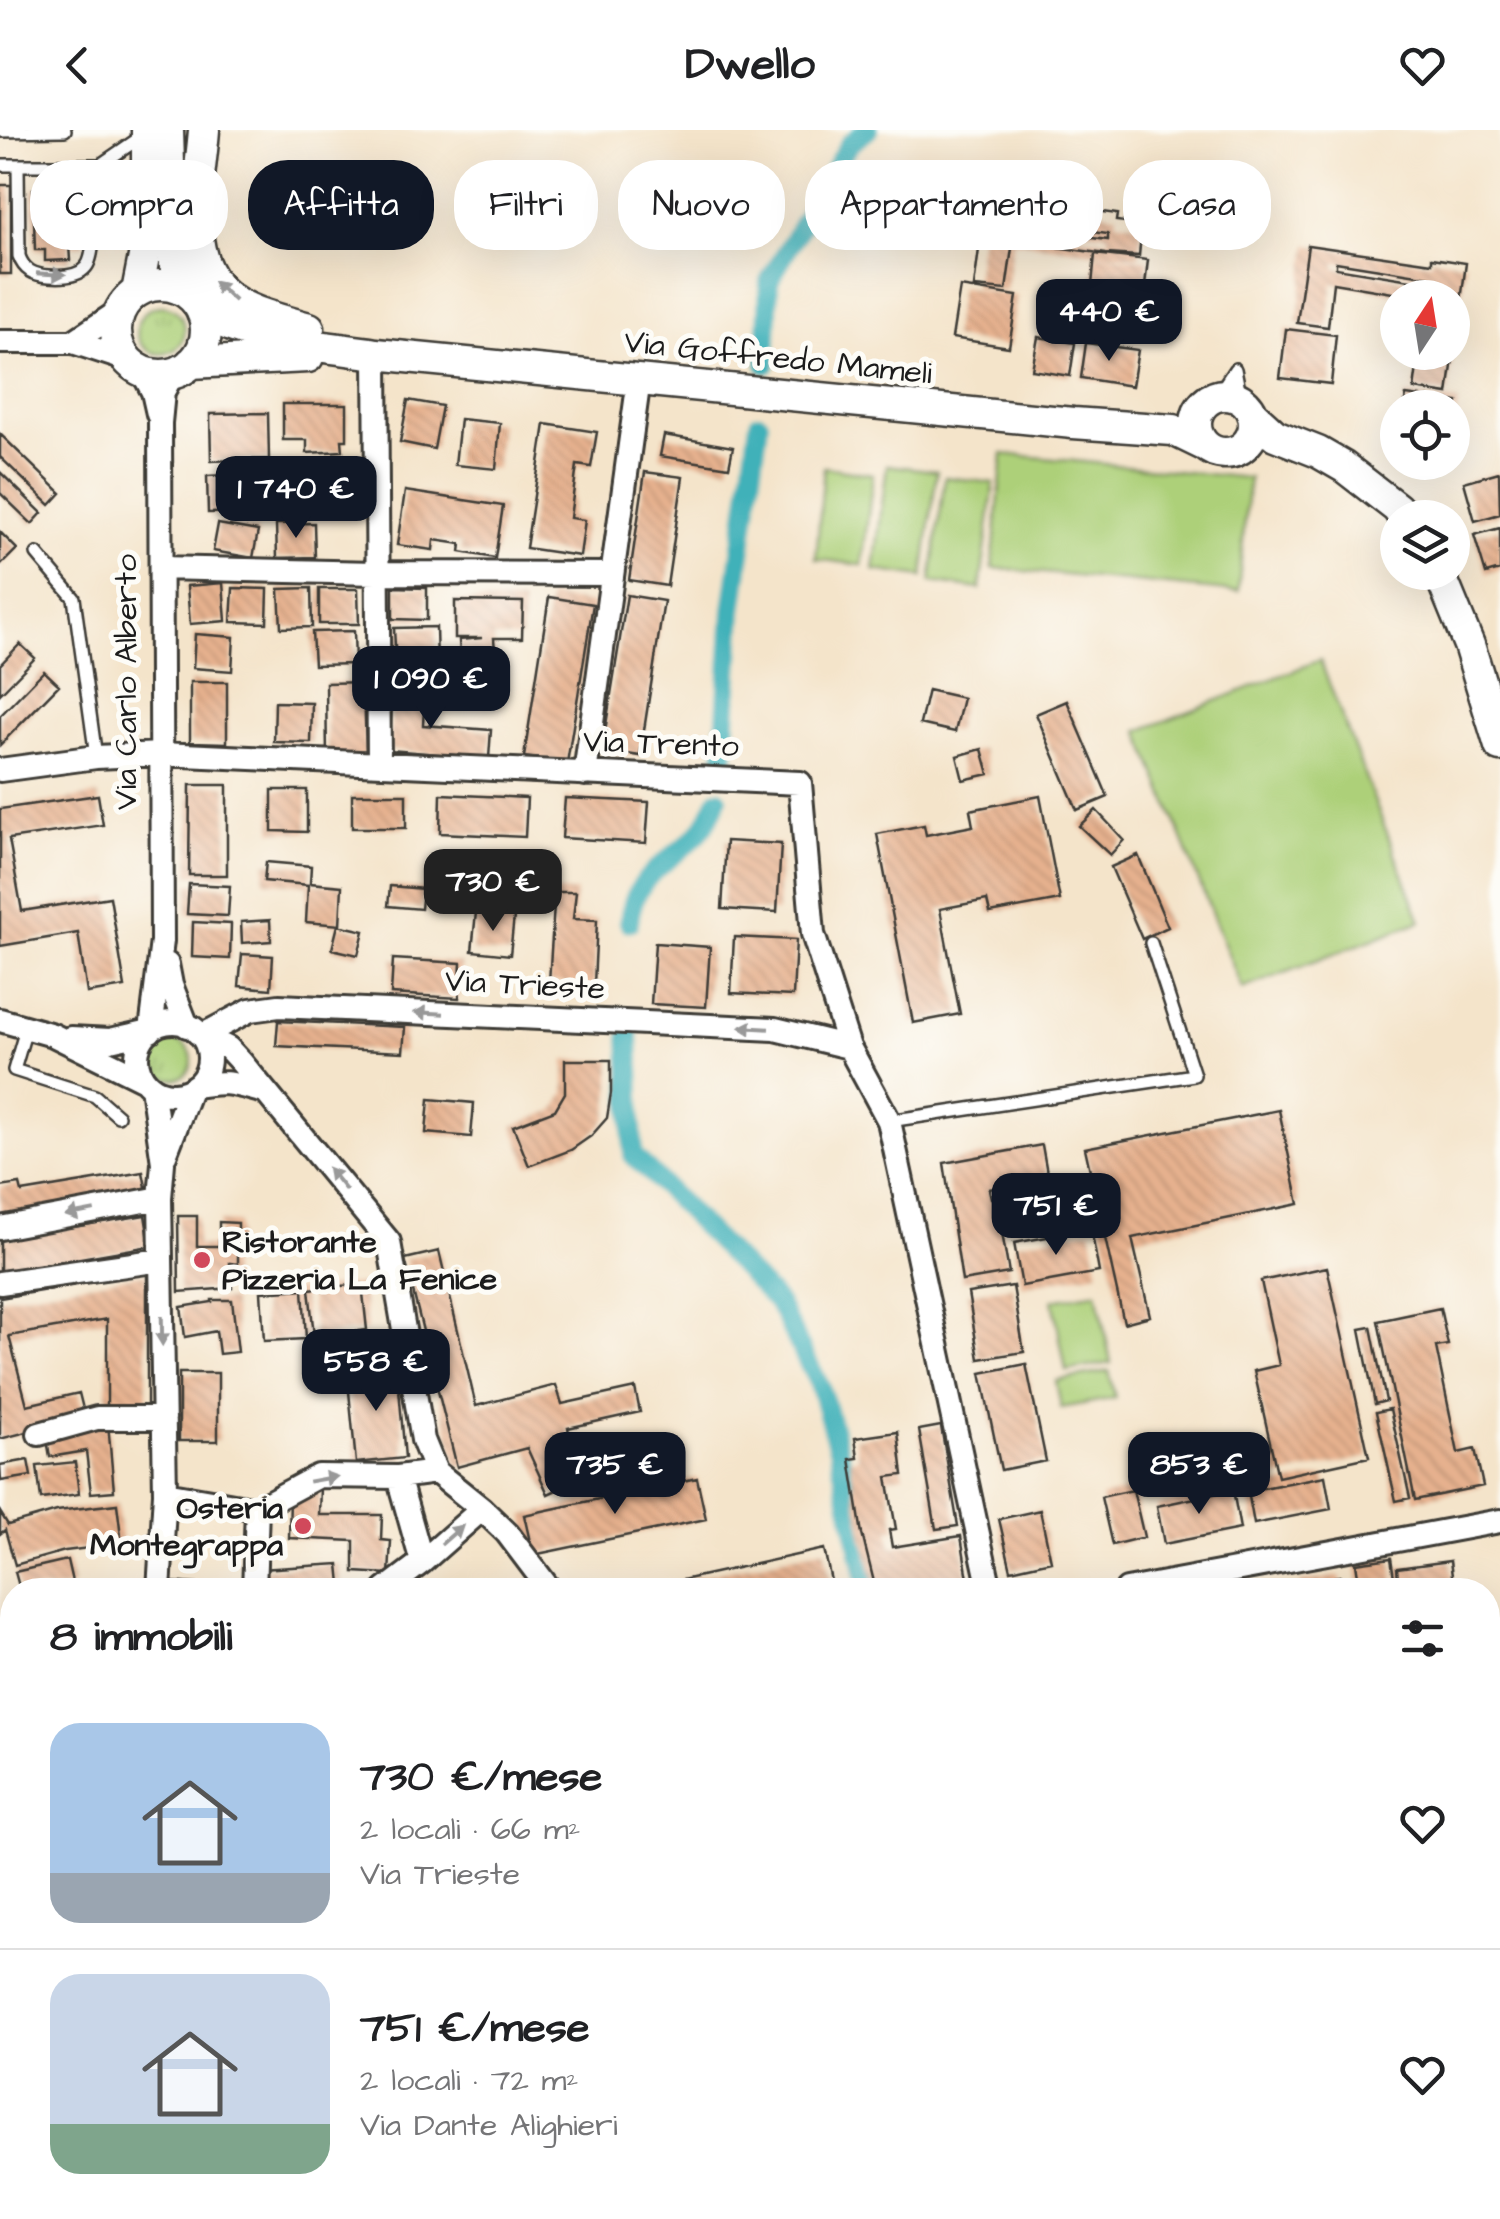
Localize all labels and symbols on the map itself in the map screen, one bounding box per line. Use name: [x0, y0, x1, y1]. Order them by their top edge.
one-way arrow: [36, 266, 68, 282]
pin: 440 €: [1039, 279, 1179, 364]
one-way arrow: [212, 280, 237, 302]
north arrow: [1380, 280, 1470, 370]
street label: Via Goffredo Mameli: [622, 319, 934, 397]
pin: 1 740 €: [204, 456, 388, 541]
street label: Via Carlo Alberto: [104, 554, 149, 810]
pin: 1 090 €: [339, 646, 523, 731]
street label: Via Trento: [582, 719, 740, 769]
pin: 730 €: [423, 849, 563, 934]
street label: Via Trieste: [444, 958, 606, 1012]
one-way arrow: [413, 1005, 445, 1021]
one-way arrow: [737, 1020, 769, 1036]
one-way arrow: [327, 1167, 348, 1192]
pin: 751 €: [986, 1173, 1126, 1258]
one-way arrow: [64, 1206, 95, 1221]
place label: Ristorante Pizzeria La Fenice: [222, 1220, 497, 1302]
marker: Ristorante Pizzeria La Fenice: [191, 1249, 213, 1271]
one-way arrow: [155, 1315, 171, 1347]
pin: 558 €: [306, 1329, 446, 1414]
pin: 735 €: [545, 1432, 685, 1517]
pin: 853 €: [1129, 1432, 1269, 1517]
one-way arrow: [308, 1471, 340, 1486]
place label: Osteria Montegrappa: [90, 1486, 284, 1569]
marker: Osteria Montegrappa: [292, 1515, 314, 1537]
one-way arrow: [440, 1524, 465, 1546]

